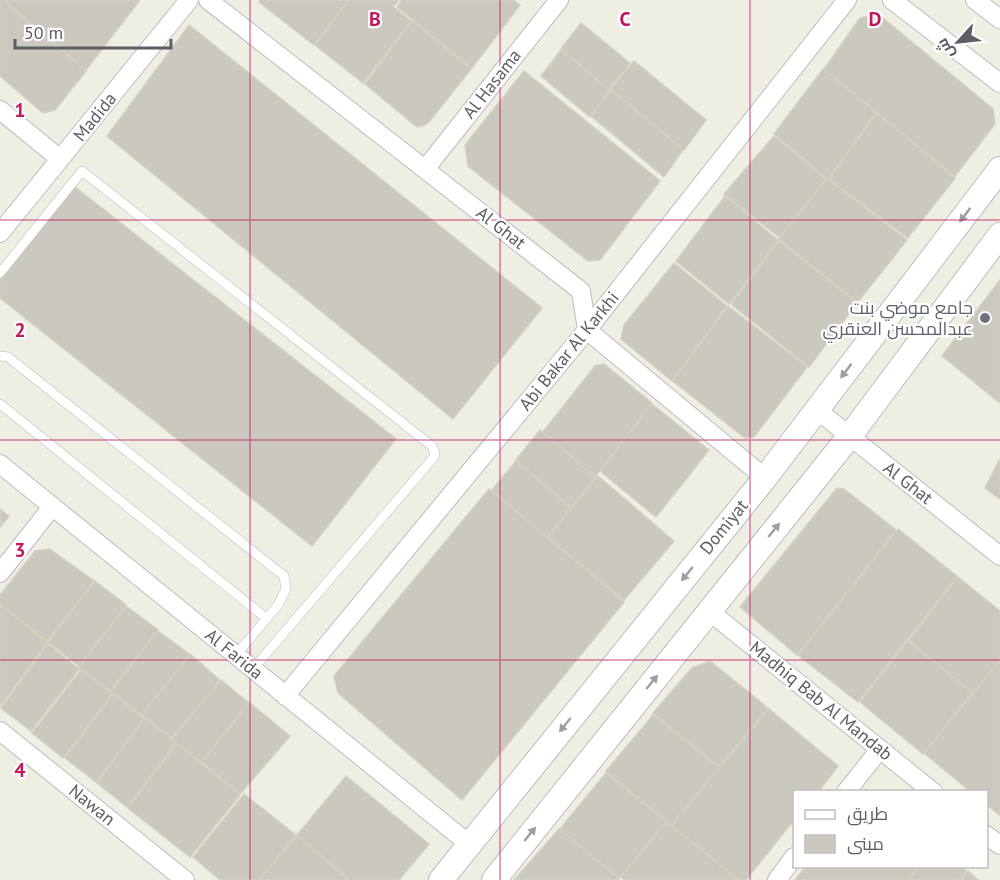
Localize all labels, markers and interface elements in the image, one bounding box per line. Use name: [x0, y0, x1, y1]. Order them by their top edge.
text: B: [369, 6, 381, 32]
text: C: [619, 6, 631, 32]
text: D: [869, 6, 882, 32]
scale bar: [15, 12, 171, 50]
north arrow: [928, 12, 988, 72]
text: 50 m: [24, 21, 63, 44]
text: ش: [931, 35, 958, 62]
street label: Al Hasama: [457, 44, 526, 123]
street label: Madida: [68, 88, 121, 146]
text: 1: [14, 97, 26, 123]
street label: Al Ghat: [472, 201, 531, 254]
one-way arrow: [959, 208, 971, 223]
street label: Abi Bakar Al Karkhi: [514, 286, 624, 415]
place label: جامع موضي بنت عبدالمحسن العنقري: [823, 296, 973, 343]
marker: جامع موضي بنت عبدالمحسن العنقري: [978, 311, 992, 325]
text: 2: [14, 317, 26, 343]
one-way arrow: [841, 363, 853, 378]
street label: Al Ghat: [879, 456, 938, 509]
street label: Domiyat: [694, 494, 753, 559]
one-way arrow: [768, 522, 781, 538]
text: 3: [14, 537, 26, 563]
one-way arrow: [682, 566, 694, 581]
street label: Al Farida: [201, 623, 268, 684]
street label: Madhiq Bab Al Mandab: [745, 636, 897, 765]
one-way arrow: [645, 675, 658, 690]
one-way arrow: [559, 718, 571, 733]
text: 4: [14, 757, 26, 783]
street label: Nawan: [64, 779, 120, 830]
legend: [793, 790, 988, 868]
text: طريق: [847, 802, 888, 826]
one-way arrow: [524, 827, 536, 842]
text: مبنى: [847, 832, 884, 855]

